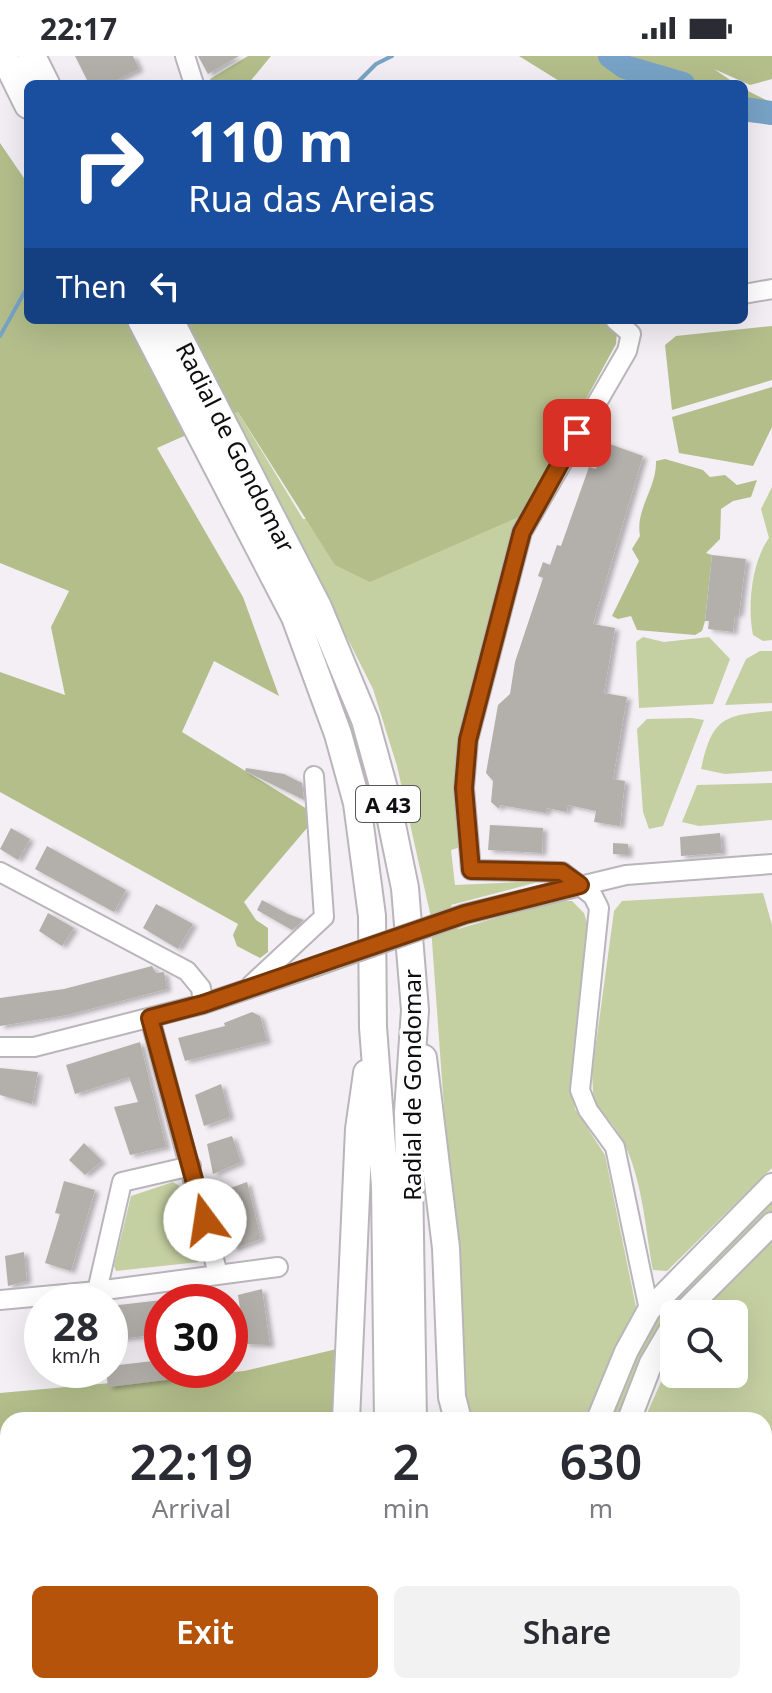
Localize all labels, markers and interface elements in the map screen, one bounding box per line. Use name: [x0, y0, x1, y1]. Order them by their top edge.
text: 22:17: [40, 8, 117, 49]
text: 110 m: [188, 102, 353, 178]
icon: right: [56, 112, 160, 216]
text: Rua das Areias: [188, 174, 435, 223]
icon: left: [143, 264, 187, 308]
text: Then: [56, 266, 127, 307]
street label: Radial de Gondomar: [169, 336, 303, 558]
pin: [543, 399, 611, 467]
icon: arrive: [555, 411, 599, 455]
road number: A 43: [356, 786, 420, 822]
street label: Radial de Gondomar: [395, 969, 428, 1201]
position arrow: [163, 1178, 247, 1262]
speed limit sign: 30: [144, 1284, 248, 1388]
text: 28: [53, 1298, 99, 1353]
map controls: [660, 1300, 748, 1388]
button: search: [660, 1300, 748, 1388]
text: km/h: [51, 1342, 101, 1369]
text: 22:19: [130, 1429, 253, 1494]
text: 2: [393, 1429, 420, 1494]
text: 630: [560, 1429, 642, 1494]
text: Arrival: [152, 1490, 231, 1526]
text: min: [383, 1490, 430, 1526]
text: m: [589, 1490, 613, 1526]
button: Exit: [32, 1586, 378, 1678]
button: Share: [394, 1586, 740, 1678]

